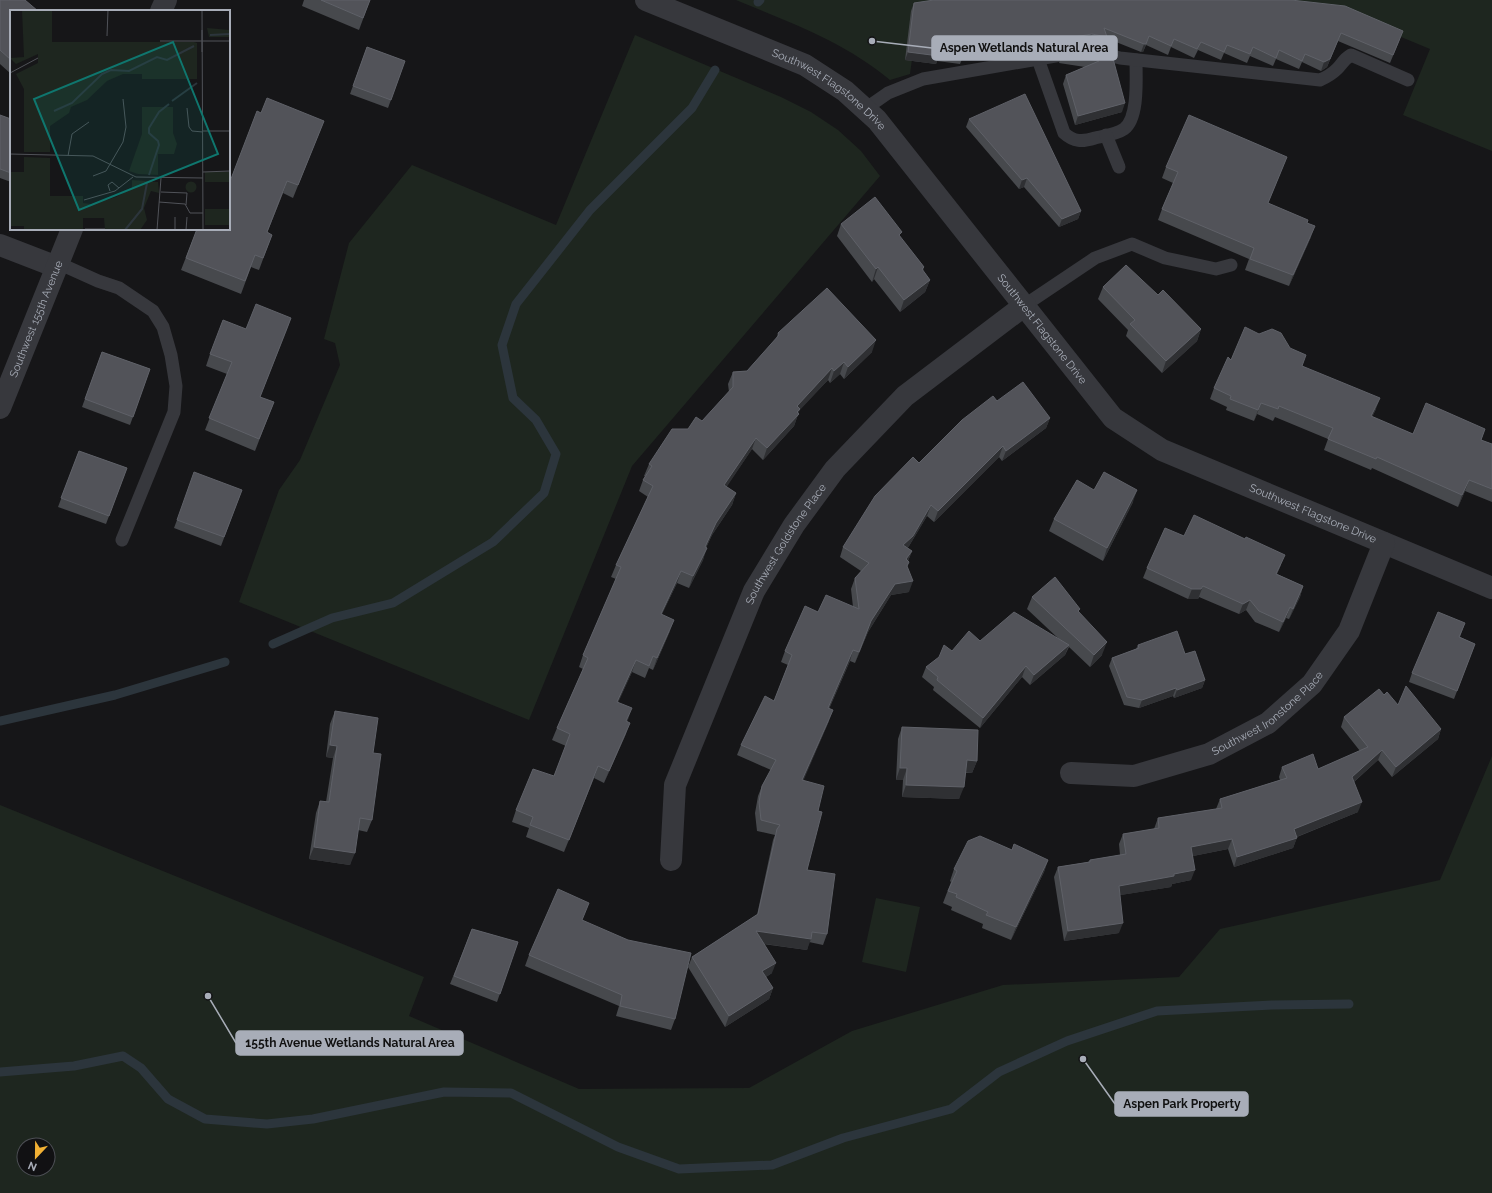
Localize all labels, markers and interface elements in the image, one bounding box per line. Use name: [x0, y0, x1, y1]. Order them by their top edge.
inset map: [10, 10, 230, 230]
callout: Aspen Wetlands Natural Area: [932, 36, 1117, 60]
text: Aspen Wetlands Natural Area: [940, 41, 1108, 55]
street label: Southwest Flagstone Drive: [770, 46, 889, 133]
street label: Southwest 155th Avenue: [7, 258, 66, 379]
street label: Southwest Flagstone Drive: [994, 272, 1090, 387]
street label: Southwest Goldstone Place: [743, 481, 829, 606]
street label: Southwest Flagstone Drive: [1247, 481, 1379, 546]
street label: Southwest Ironstone Place: [1210, 669, 1326, 758]
callout: 155th Avenue Wetlands Natural Area: [236, 1031, 463, 1055]
text: 155th Avenue Wetlands Natural Area: [245, 1036, 455, 1050]
callout: Aspen Park Property: [1115, 1092, 1248, 1116]
text: Aspen Park Property: [1123, 1097, 1241, 1111]
north arrow: [16, 1137, 56, 1177]
text: N: [26, 1158, 39, 1173]

